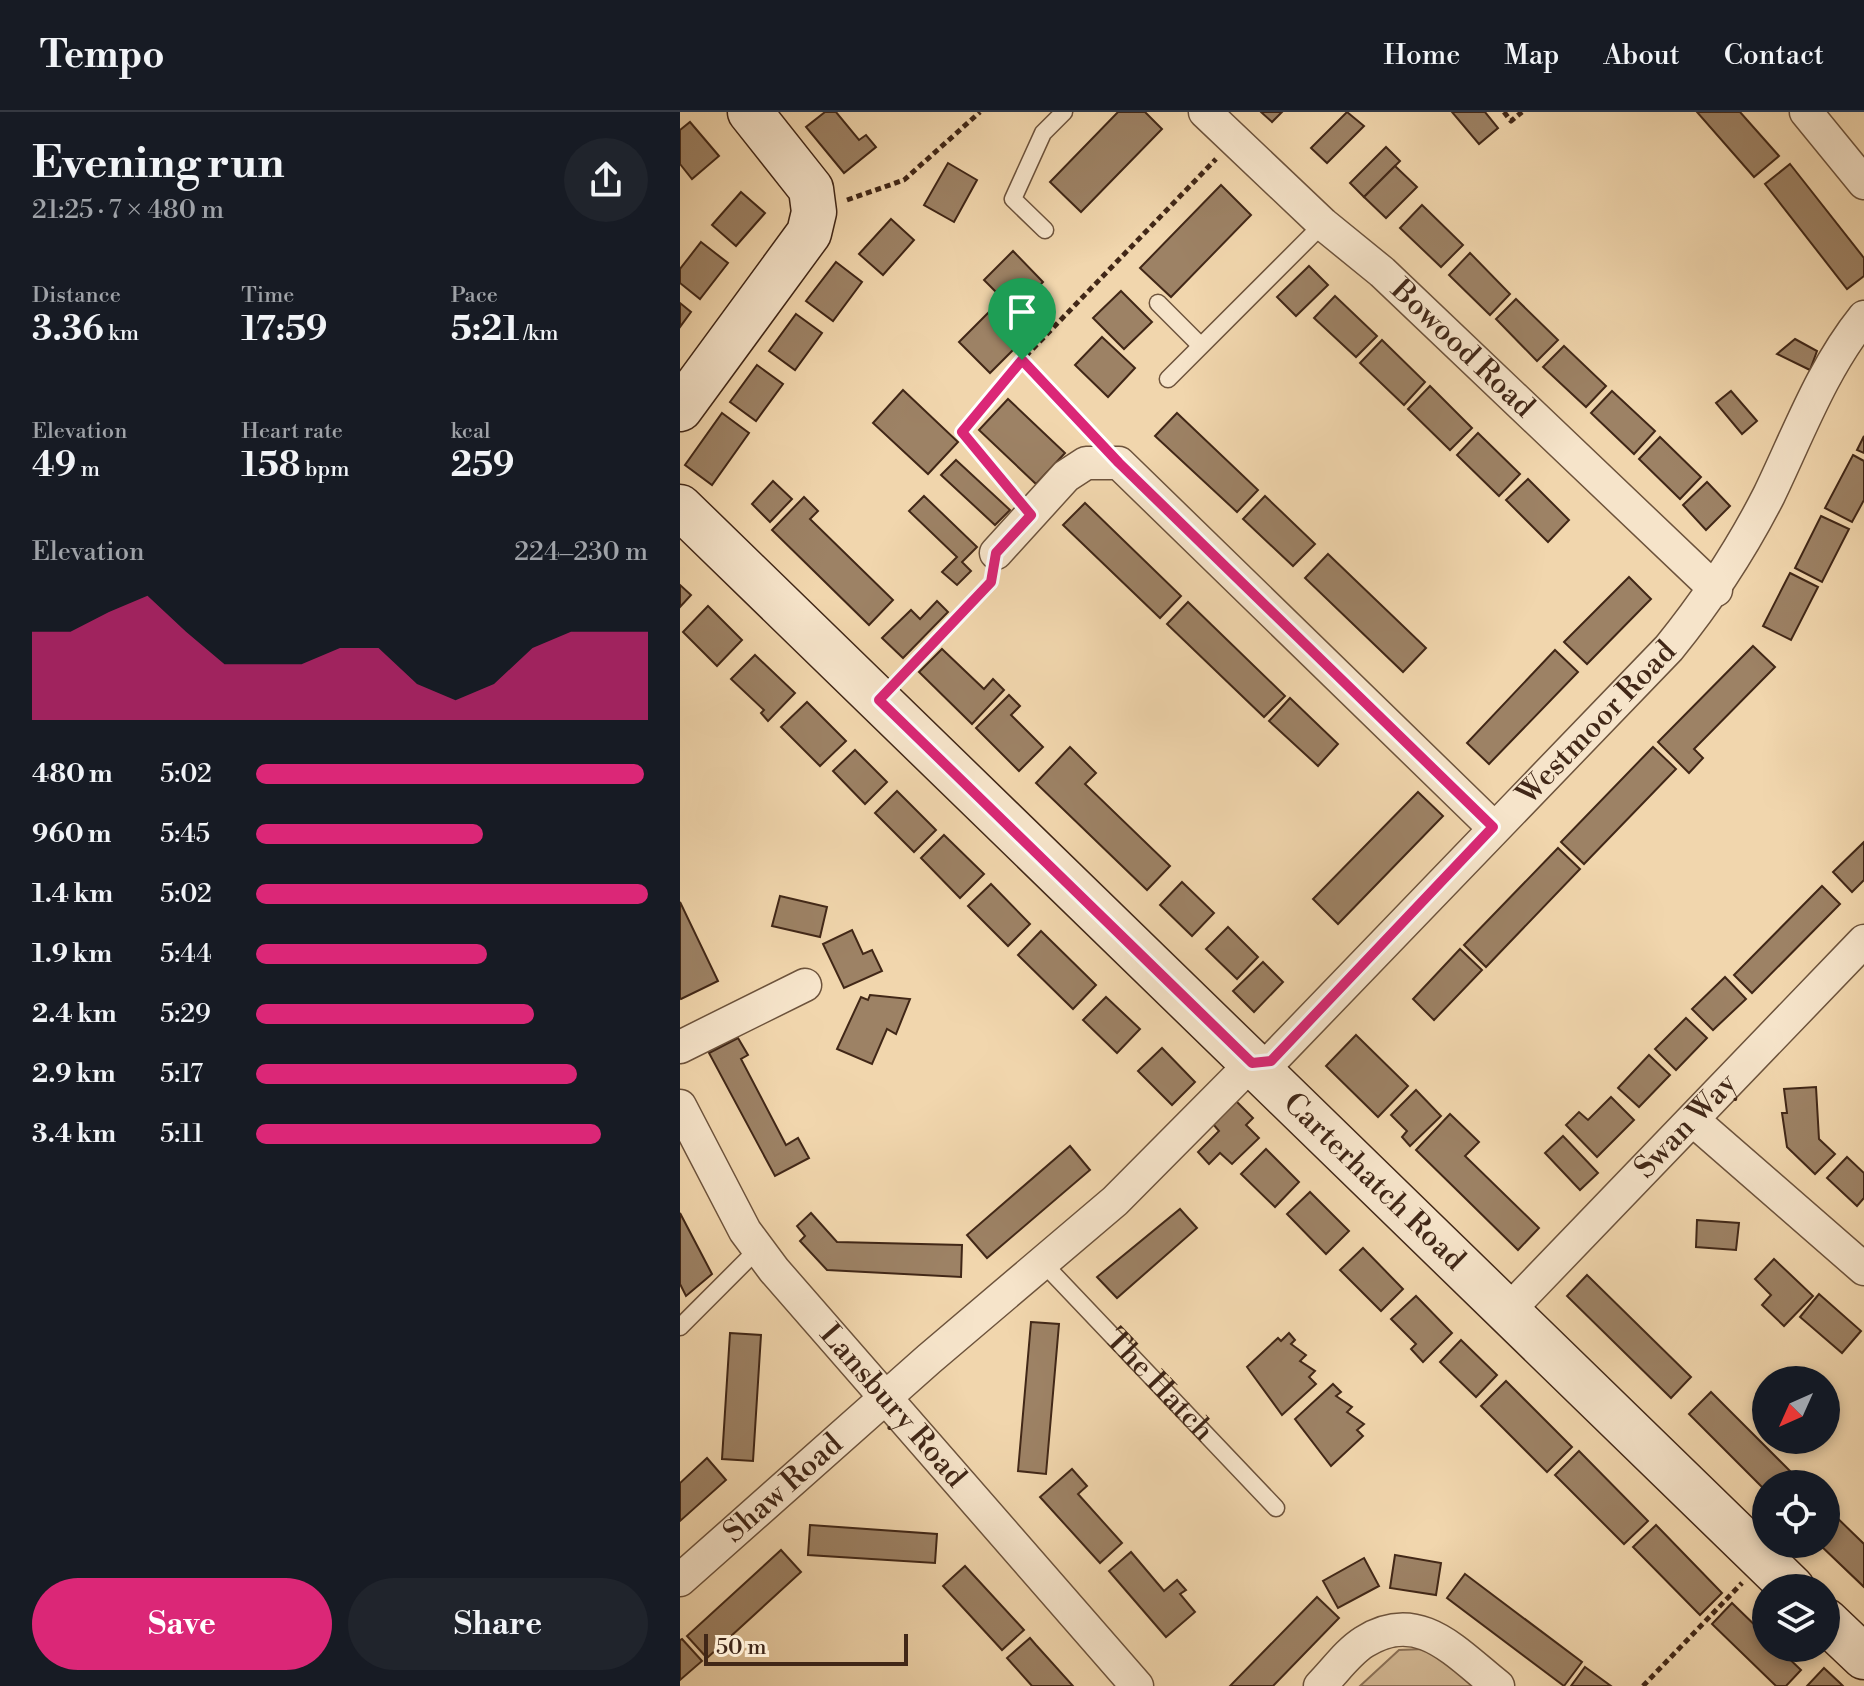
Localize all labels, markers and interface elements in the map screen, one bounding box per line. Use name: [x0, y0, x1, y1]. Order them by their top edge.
text: Tempo: [40, 32, 165, 79]
text: Home: [1384, 38, 1460, 73]
text: Map: [1504, 38, 1559, 73]
text: About: [1603, 38, 1680, 73]
text: Contact: [1724, 38, 1824, 73]
text: Evening run: [32, 136, 285, 191]
button: share: [564, 138, 648, 222]
text: 21:25 · 7 × 480 m: [32, 194, 224, 226]
street label: Bowood Road: [1382, 271, 1542, 426]
pin: [988, 278, 1056, 360]
text: Distance: [32, 282, 121, 309]
text: Time: [241, 282, 294, 309]
text: Pace: [451, 282, 498, 309]
icon: arrive: [1000, 290, 1044, 334]
text: 3.36: [32, 309, 104, 351]
text: 17:59: [241, 309, 327, 351]
text: 5:21: [451, 309, 519, 351]
text: km: [104, 320, 139, 347]
text: /km: [519, 320, 559, 347]
text: Elevation: [32, 418, 127, 445]
text: Heart rate: [241, 418, 343, 445]
text: kcal: [451, 418, 491, 445]
text: 49: [32, 445, 76, 487]
text: 158: [241, 445, 300, 487]
text: 259: [451, 445, 514, 487]
text: m: [76, 456, 100, 483]
text: bpm: [300, 456, 349, 483]
text: Elevation: [32, 536, 145, 568]
text: 224–230 m: [514, 536, 648, 568]
street label: Westmoor Road: [1508, 633, 1684, 814]
text: 480 m: [32, 758, 113, 790]
text: 5:02: [160, 758, 212, 790]
text: 960 m: [32, 818, 111, 850]
text: 5:45: [160, 818, 210, 850]
text: 1.4 km: [32, 878, 113, 910]
text: 5:02: [160, 878, 212, 910]
text: 1.9 km: [32, 938, 112, 970]
text: 5:44: [160, 938, 212, 970]
text: 2.4 km: [32, 998, 117, 1030]
text: 5:29: [160, 998, 211, 1030]
text: 2.9 km: [32, 1058, 116, 1090]
text: 5:17: [160, 1058, 203, 1090]
street label: Swan Way: [1627, 1065, 1746, 1187]
street label: Carterhatch Road: [1275, 1085, 1473, 1279]
text: 3.4 km: [32, 1118, 116, 1150]
text: 5:11: [160, 1118, 203, 1150]
street label: Lansbury Road: [811, 1316, 974, 1496]
street label: The Hatch: [1096, 1321, 1222, 1450]
north arrow: [1752, 1366, 1840, 1454]
map controls: [1752, 1366, 1840, 1662]
street label: Shaw Road: [716, 1426, 851, 1551]
button: locate: [1752, 1470, 1840, 1558]
button: layers: [1752, 1574, 1840, 1662]
button: Save: [32, 1578, 332, 1670]
button: Share: [348, 1578, 648, 1670]
scale bar: [704, 1630, 908, 1666]
text: 50 m: [716, 1634, 767, 1661]

